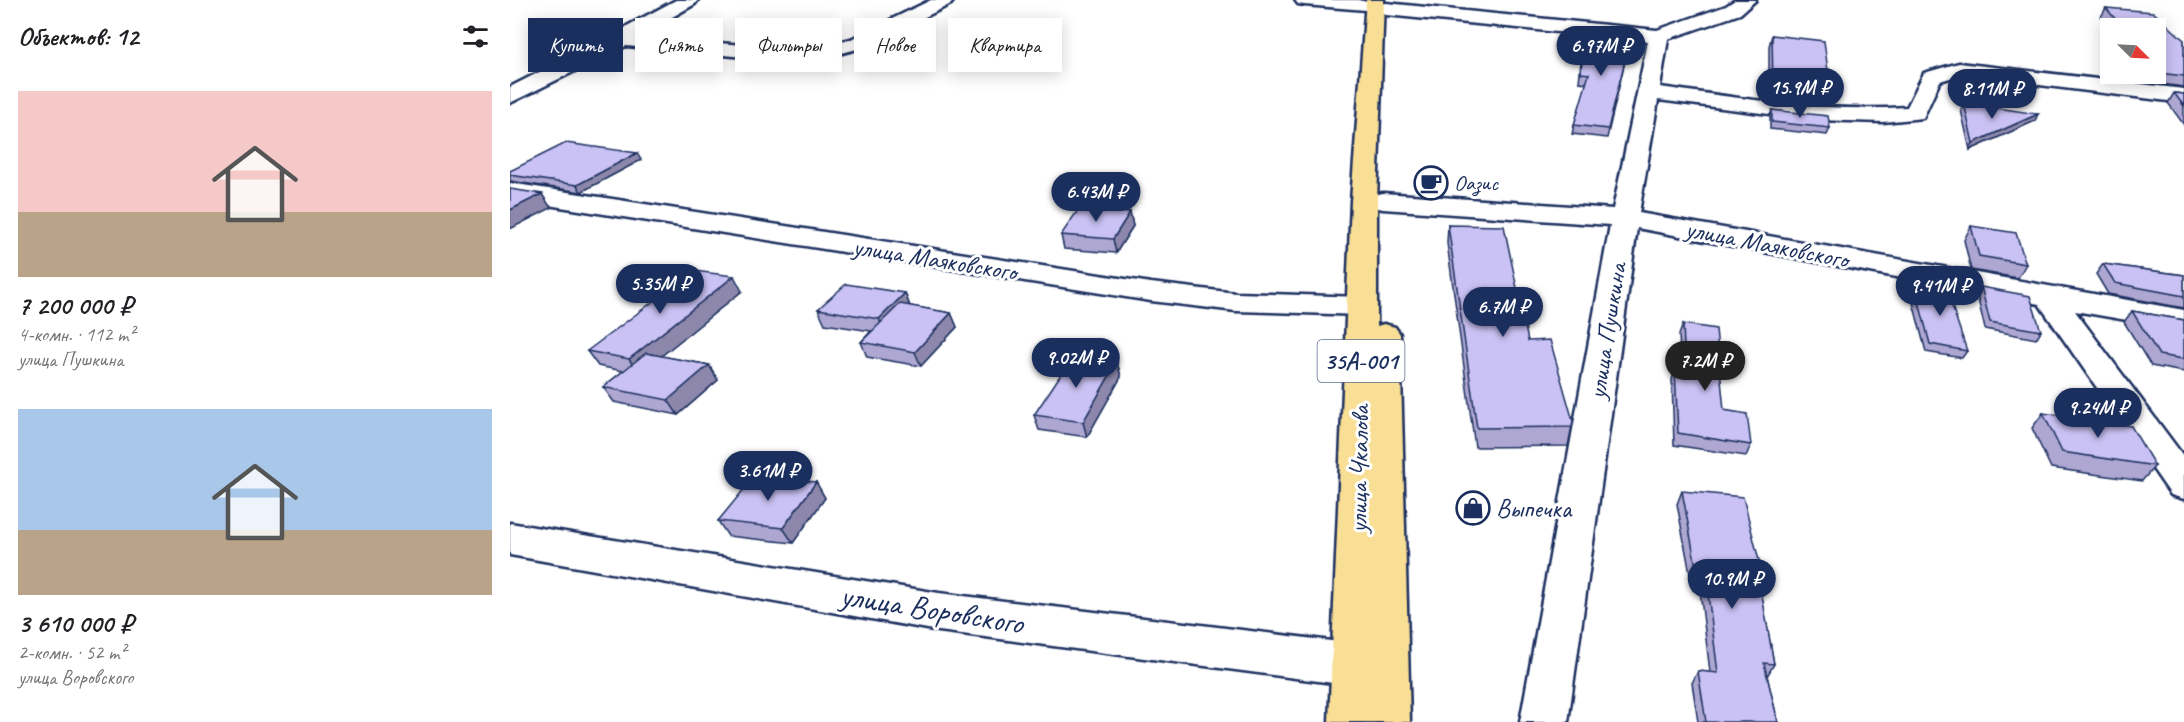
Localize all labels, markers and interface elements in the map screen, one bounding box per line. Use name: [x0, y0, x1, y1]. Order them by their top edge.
chip: Купить: [528, 18, 623, 72]
chip: Снять: [635, 18, 723, 72]
chip: Фильтры: [735, 18, 842, 72]
chip: Новое: [854, 18, 936, 72]
chip: Квартира: [948, 18, 1062, 72]
north arrow: [2100, 18, 2166, 84]
map controls: [2100, 18, 2166, 84]
text: Объектов: 12: [18, 20, 138, 53]
icon: filters: [459, 20, 492, 53]
pin: 6.97M ₽: [1546, 26, 1656, 77]
text: 6.97M ₽: [1571, 33, 1631, 58]
pin: 15.9M ₽: [1745, 68, 1855, 119]
pin: 8.11M ₽: [1937, 69, 2047, 120]
text: 15.9M ₽: [1770, 75, 1830, 100]
text: 8.11M ₽: [1962, 76, 2022, 101]
icon: home: [201, 130, 309, 238]
cafe icon: Оазис: [1413, 165, 1449, 201]
place label: Оазис: [1454, 169, 1499, 197]
pin: 6.43M ₽: [1041, 172, 1151, 223]
text: 6.43M ₽: [1065, 179, 1127, 204]
street label: улица Маяковского: [1681, 212, 1854, 276]
street label: улица Маяковского: [849, 229, 1022, 289]
street label: улица Пушкина: [1580, 258, 1634, 403]
pin: 5.35M ₽: [605, 264, 715, 315]
pin: 9.41M ₽: [1885, 266, 1995, 317]
text: 5.35M ₽: [630, 271, 690, 296]
text: 9.41M ₽: [1910, 273, 1970, 298]
pin: 6.7M ₽: [1454, 287, 1552, 338]
text: 7 200 000 ₽: [18, 289, 132, 322]
text: 6.7M ₽: [1477, 294, 1529, 319]
text: 4-комн. · 112 m²: [18, 322, 135, 347]
pin: 9.02M ₽: [1021, 338, 1131, 389]
road number: 35А-001: [1318, 340, 1404, 382]
pin: 7.2M ₽: [1656, 341, 1754, 392]
text: 9.02M ₽: [1046, 345, 1106, 370]
text: улица Пушкина: [18, 347, 124, 372]
text: 7.2M ₽: [1679, 348, 1731, 373]
pin: 9.24M ₽: [2043, 388, 2153, 439]
text: 9.24M ₽: [2068, 395, 2128, 420]
street label: улица Чкалова: [1341, 403, 1377, 535]
icon: home: [201, 448, 309, 556]
pin: 3.61M ₽: [713, 451, 823, 502]
text: 3.61M ₽: [737, 458, 799, 483]
shop icon: Выпечка: [1455, 490, 1491, 526]
place label: Выпечка: [1496, 492, 1573, 525]
pin: 10.9M ₽: [1677, 559, 1787, 610]
text: 10.9M ₽: [1702, 566, 1762, 591]
street label: улица Воровского: [836, 574, 1028, 644]
text: 3 610 000 ₽: [18, 607, 133, 640]
text: 2-комн. · 52 m²: [18, 640, 126, 665]
text: улица Воровского: [18, 665, 133, 690]

